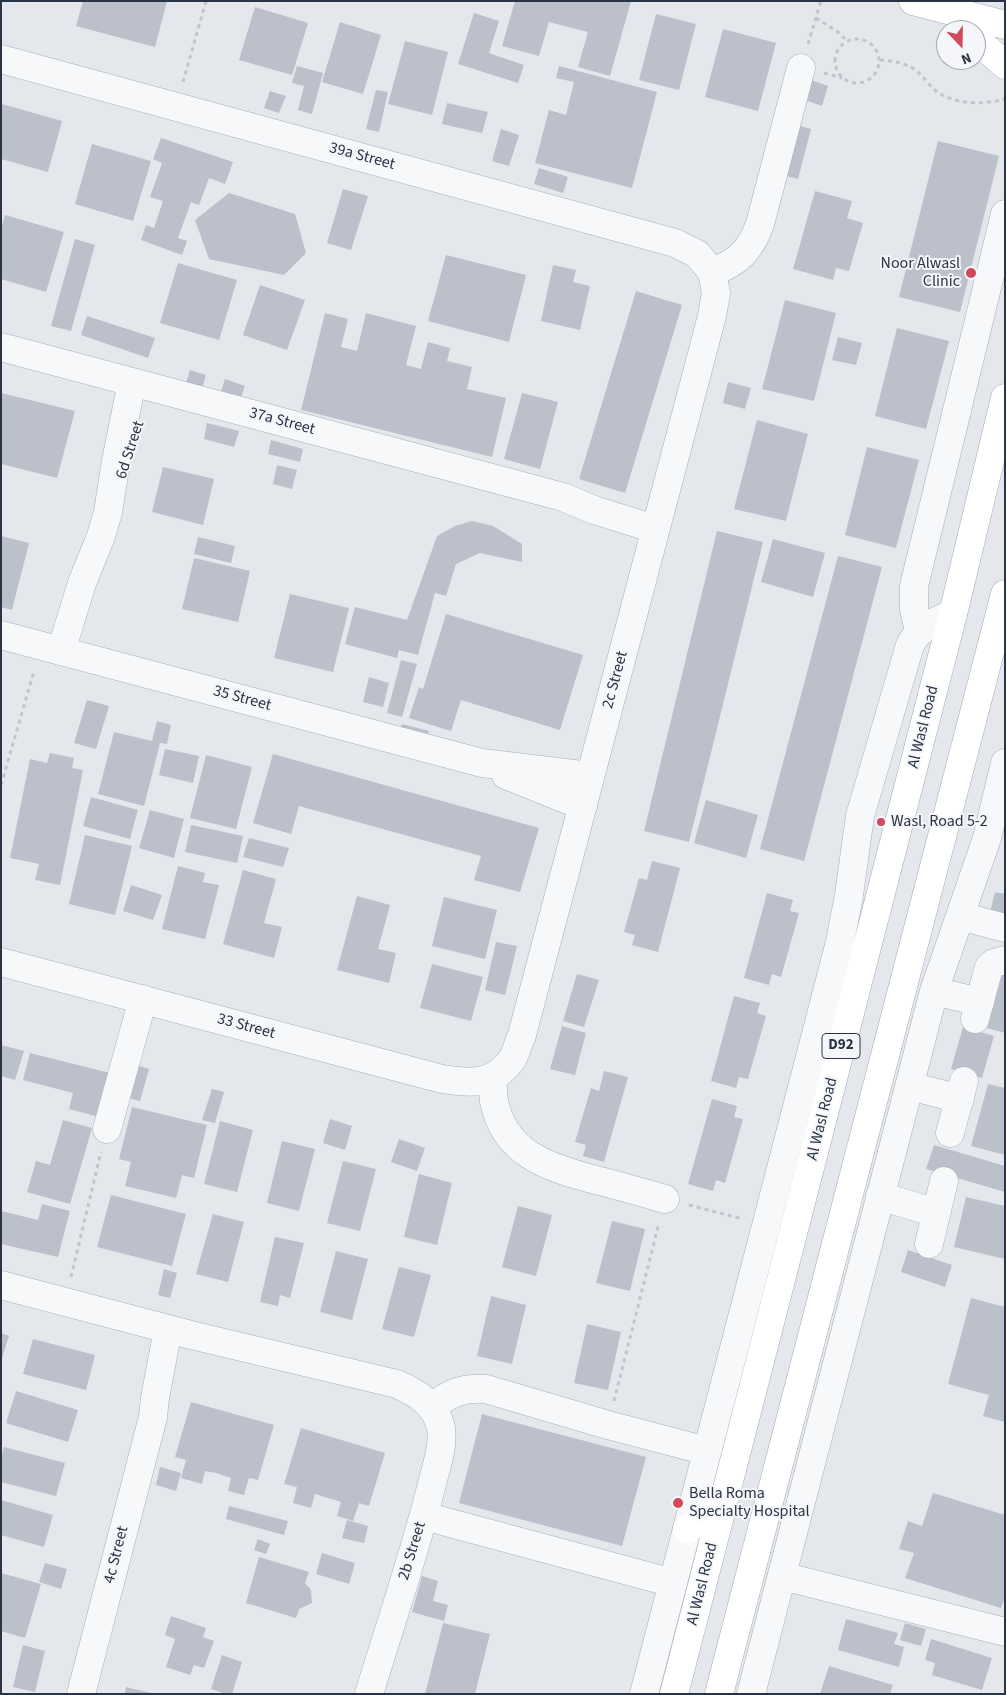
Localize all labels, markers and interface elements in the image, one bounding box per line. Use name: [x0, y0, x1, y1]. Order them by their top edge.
north arrow: [936, 20, 986, 70]
text: N: [958, 47, 974, 69]
street label: 39a Street: [327, 139, 397, 175]
place label: Noor Alwasl Clinic: [881, 254, 960, 292]
marker: Noor Alwasl Clinic: [964, 266, 978, 280]
street label: 37a Street: [247, 404, 317, 440]
street label: 6d Street: [113, 418, 149, 482]
street label: 2c Street: [599, 649, 633, 711]
street label: 35 Street: [211, 682, 273, 716]
street label: Al Wasl Road: [904, 684, 944, 770]
place label: Wasl, Road 5-2: [891, 812, 988, 832]
marker: Wasl, Road 5-2: [875, 816, 887, 828]
street label: 33 Street: [215, 1010, 277, 1044]
road number: D92: [822, 1034, 860, 1058]
street label: Al Wasl Road: [803, 1076, 843, 1162]
place label: Bella Roma Specialty Hospital: [689, 1484, 810, 1522]
marker: Bella Roma Specialty Hospital: [671, 1496, 685, 1510]
street label: 2b Street: [395, 1519, 431, 1583]
street label: 4c Street: [101, 1524, 133, 1586]
street label: Al Wasl Road: [683, 1541, 723, 1627]

